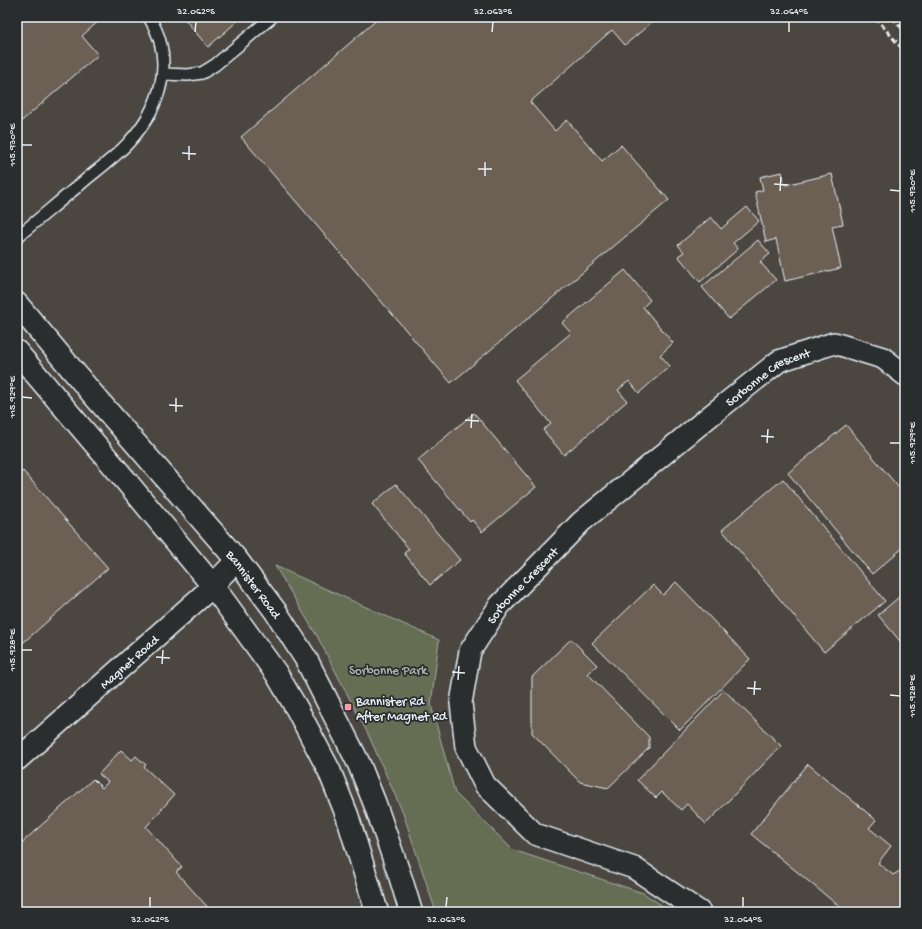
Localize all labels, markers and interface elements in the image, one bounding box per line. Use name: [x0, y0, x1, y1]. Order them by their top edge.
text: 32.062°S: [176, 6, 215, 18]
text: 32.063°S: [473, 6, 513, 18]
text: 32.064°S: [769, 6, 808, 18]
text: 115.930°E: [7, 123, 19, 168]
text: 115.930°E: [907, 169, 919, 214]
street label: Sorbonne Crescent: [723, 346, 814, 411]
text: 115.929°E: [7, 375, 19, 419]
text: 115.929°E: [907, 421, 919, 465]
street label: Sorbonne Crescent: [485, 544, 564, 627]
street label: Bannister Road: [221, 547, 284, 623]
text: 115.928°E: [7, 628, 19, 672]
street label: Magnet Road: [98, 632, 164, 693]
park label: Sorbonne Park: [349, 664, 428, 679]
text: 115.928°E: [907, 674, 919, 718]
place label: Bannister Rd After Magnet Rd: [355, 695, 448, 725]
marker: Bannister Rd After Magnet Rd: [343, 702, 353, 712]
text: 32.062°S: [130, 914, 169, 926]
text: 32.063°S: [426, 914, 466, 926]
text: 32.064°S: [723, 914, 762, 926]

